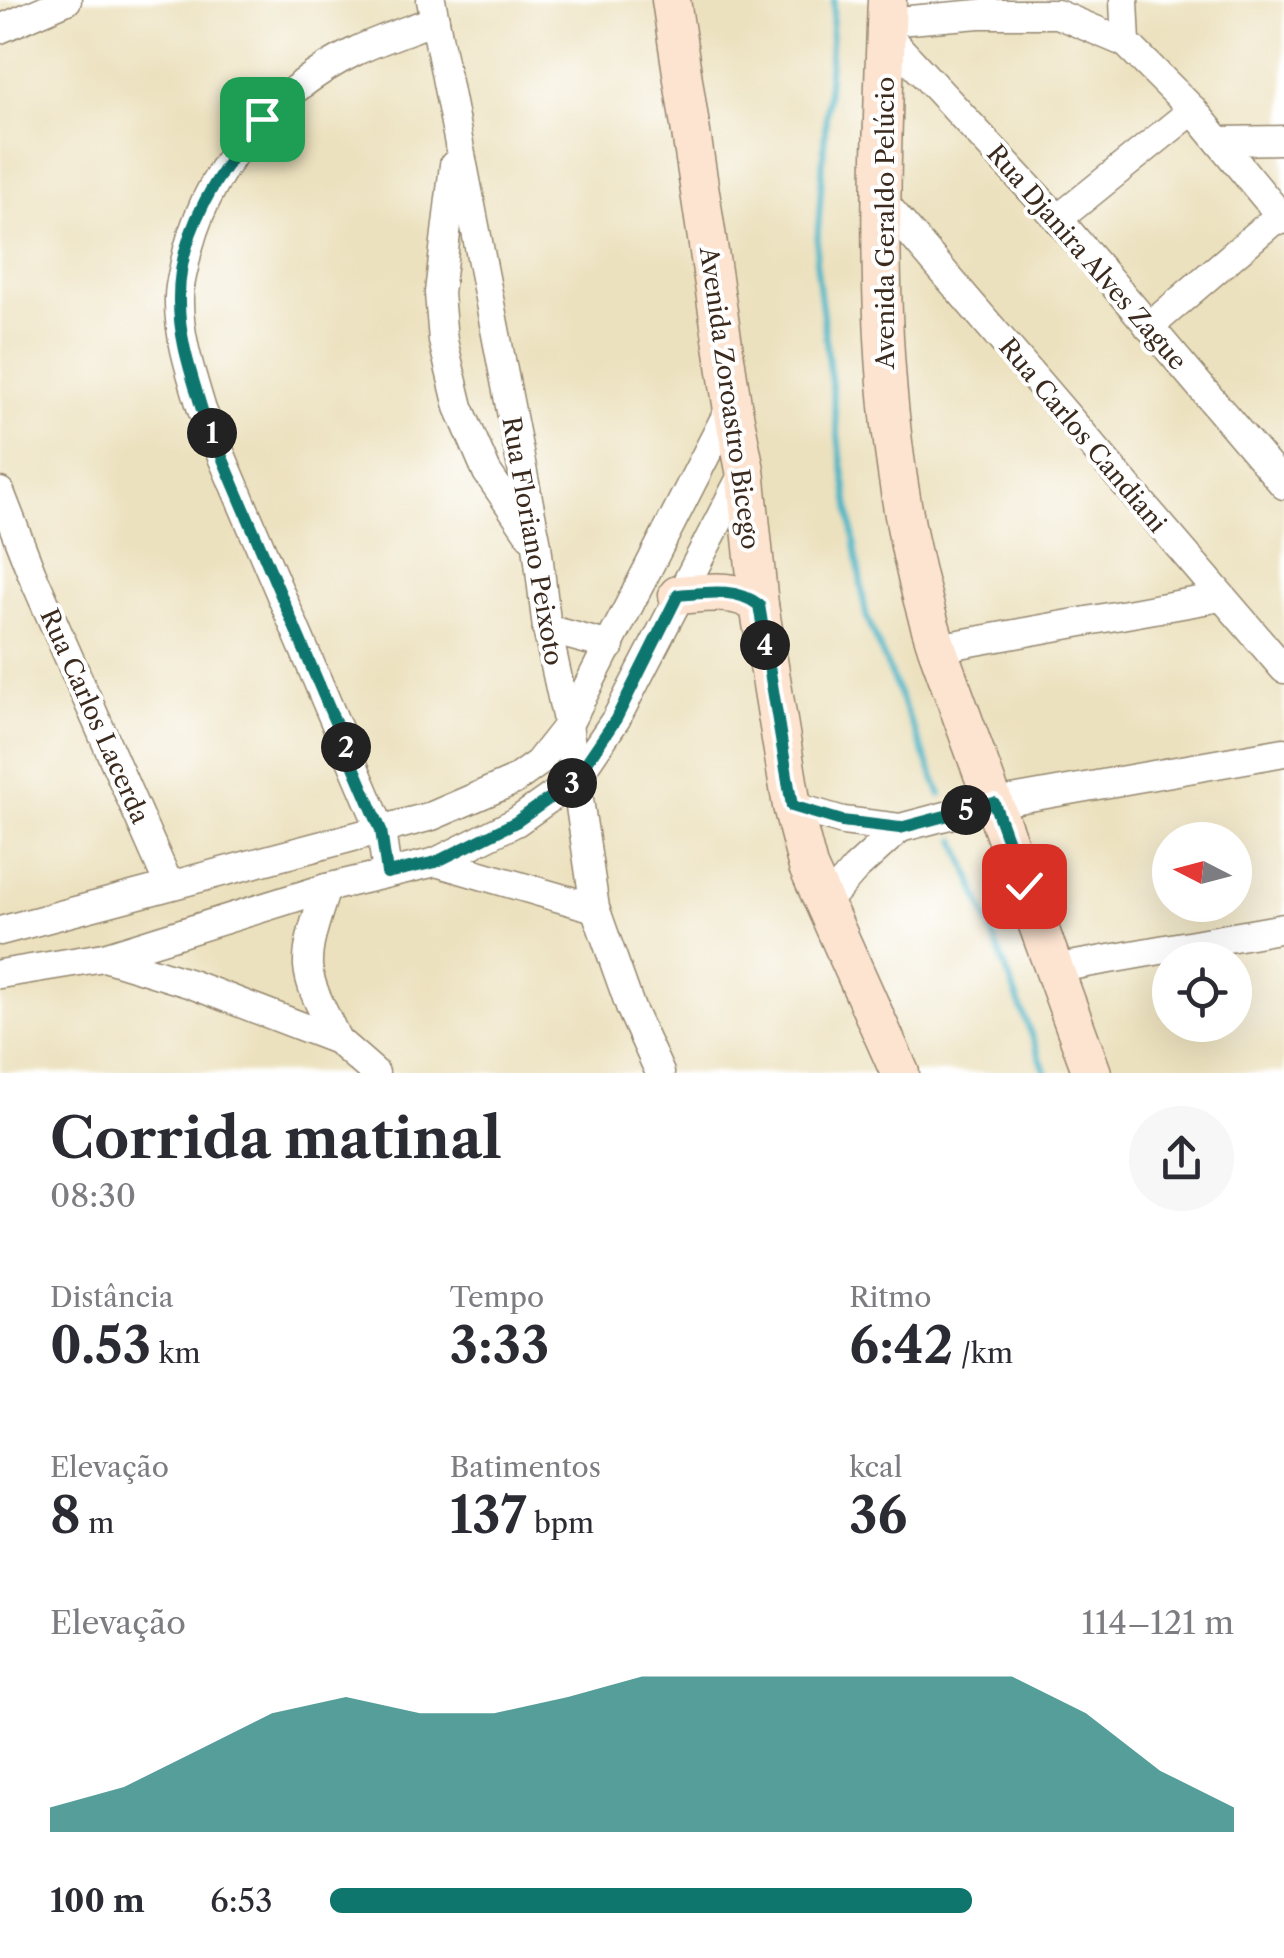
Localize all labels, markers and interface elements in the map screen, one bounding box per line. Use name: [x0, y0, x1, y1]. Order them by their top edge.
pin: [220, 77, 305, 162]
street label: Avenida Geraldo Pelúcio: [870, 77, 901, 370]
icon: arrive: [235, 92, 290, 147]
street label: Rua Djanira Alves Zague: [980, 138, 1193, 376]
street label: Avenida Zoroastro Bicego: [693, 244, 766, 551]
street label: Rua Carlos Candiani: [992, 332, 1173, 539]
pin: 1: [187, 408, 237, 458]
street label: Rua Floriano Peixoto: [495, 414, 570, 668]
text: 1: [206, 416, 218, 450]
street label: Rua Carlos Lacerda: [33, 604, 156, 829]
pin: 4: [740, 620, 790, 670]
text: 4: [757, 628, 773, 662]
pin: 2: [321, 722, 371, 772]
text: 2: [338, 730, 354, 764]
pin: 3: [547, 758, 597, 808]
text: 3: [564, 766, 580, 800]
pin: 5: [941, 785, 991, 835]
text: 5: [958, 793, 974, 827]
north arrow: [1152, 822, 1252, 922]
map controls: [1152, 822, 1252, 1042]
pin: [982, 844, 1067, 929]
icon: check: [997, 859, 1052, 914]
button: locate: [1152, 942, 1252, 1042]
text: Corrida matinal: [50, 1105, 502, 1172]
button: share: [1129, 1106, 1234, 1211]
text: 08:30: [50, 1176, 136, 1215]
text: Distância: [50, 1280, 173, 1314]
text: Tempo: [450, 1280, 544, 1314]
text: Ritmo: [849, 1280, 931, 1314]
text: 0.53: [50, 1314, 151, 1376]
text: 3:33: [450, 1314, 549, 1376]
text: 6:42: [849, 1314, 953, 1376]
text: km: [151, 1336, 201, 1370]
text: /km: [953, 1336, 1013, 1370]
text: Elevação: [50, 1450, 169, 1484]
text: Batimentos: [450, 1450, 601, 1484]
text: kcal: [849, 1450, 902, 1484]
text: 8: [50, 1484, 81, 1546]
text: 137: [450, 1484, 526, 1546]
text: 36: [849, 1484, 907, 1546]
text: m: [81, 1506, 114, 1540]
text: bpm: [526, 1506, 594, 1540]
text: Elevação: [50, 1603, 186, 1642]
text: 114–121 m: [1082, 1603, 1234, 1642]
text: 100 m: [50, 1881, 145, 1920]
text: 6:53: [210, 1881, 273, 1920]

